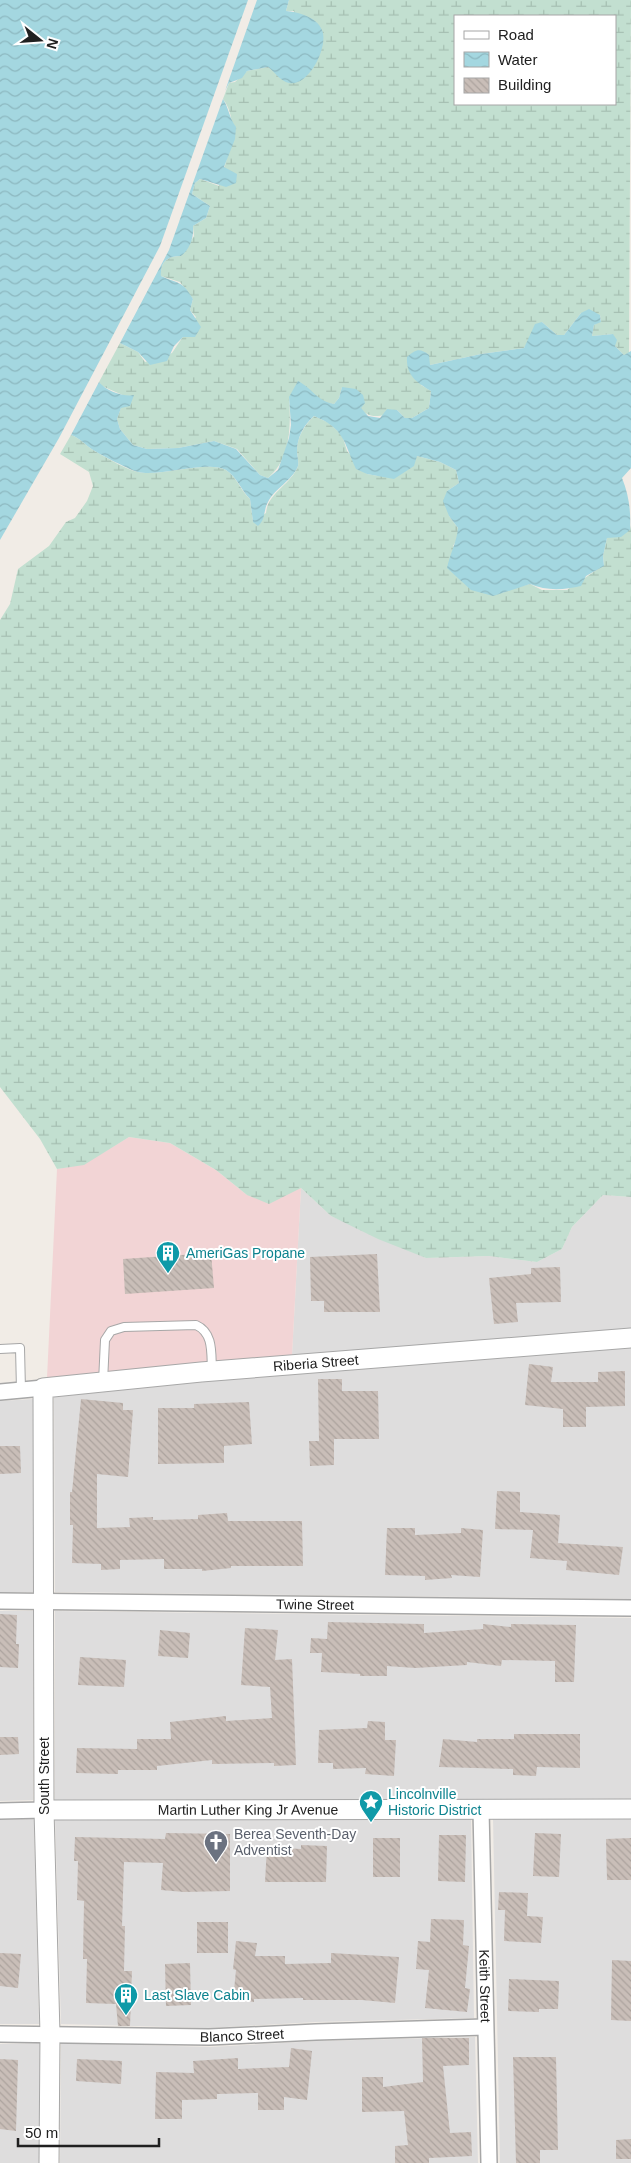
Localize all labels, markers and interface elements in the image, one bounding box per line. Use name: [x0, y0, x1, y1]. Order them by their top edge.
north arrow: [15, 15, 65, 65]
legend: [454, 15, 616, 105]
text: Road: [498, 26, 534, 43]
text: N: [43, 37, 62, 51]
text: Water: [498, 51, 537, 68]
text: Building: [498, 76, 551, 93]
building icon: AmeriGas Propane: [155, 1240, 181, 1274]
place label: AmeriGas Propane: [186, 1245, 305, 1261]
street label: Riberia Street: [272, 1352, 359, 1374]
street label: Twine Street: [276, 1596, 354, 1613]
street label: South Street: [36, 1737, 52, 1815]
place label: Lincolnville Historic District: [388, 1786, 481, 1818]
place icon: Lincolnville Historic District: [358, 1789, 384, 1823]
street label: Martin Luther King Jr Avenue: [158, 1801, 338, 1818]
place label: Berea Seventh-Day Adventist: [234, 1826, 356, 1858]
church icon: Berea Seventh-Day Adventist: [203, 1829, 229, 1863]
street label: Keith Street: [476, 1949, 494, 2023]
building icon: Last Slave Cabin: [113, 1982, 139, 2016]
place label: Last Slave Cabin: [144, 1987, 250, 2003]
street label: Blanco Street: [200, 2026, 284, 2045]
scale bar: [18, 2116, 159, 2148]
text: 50 m: [25, 2124, 58, 2141]

